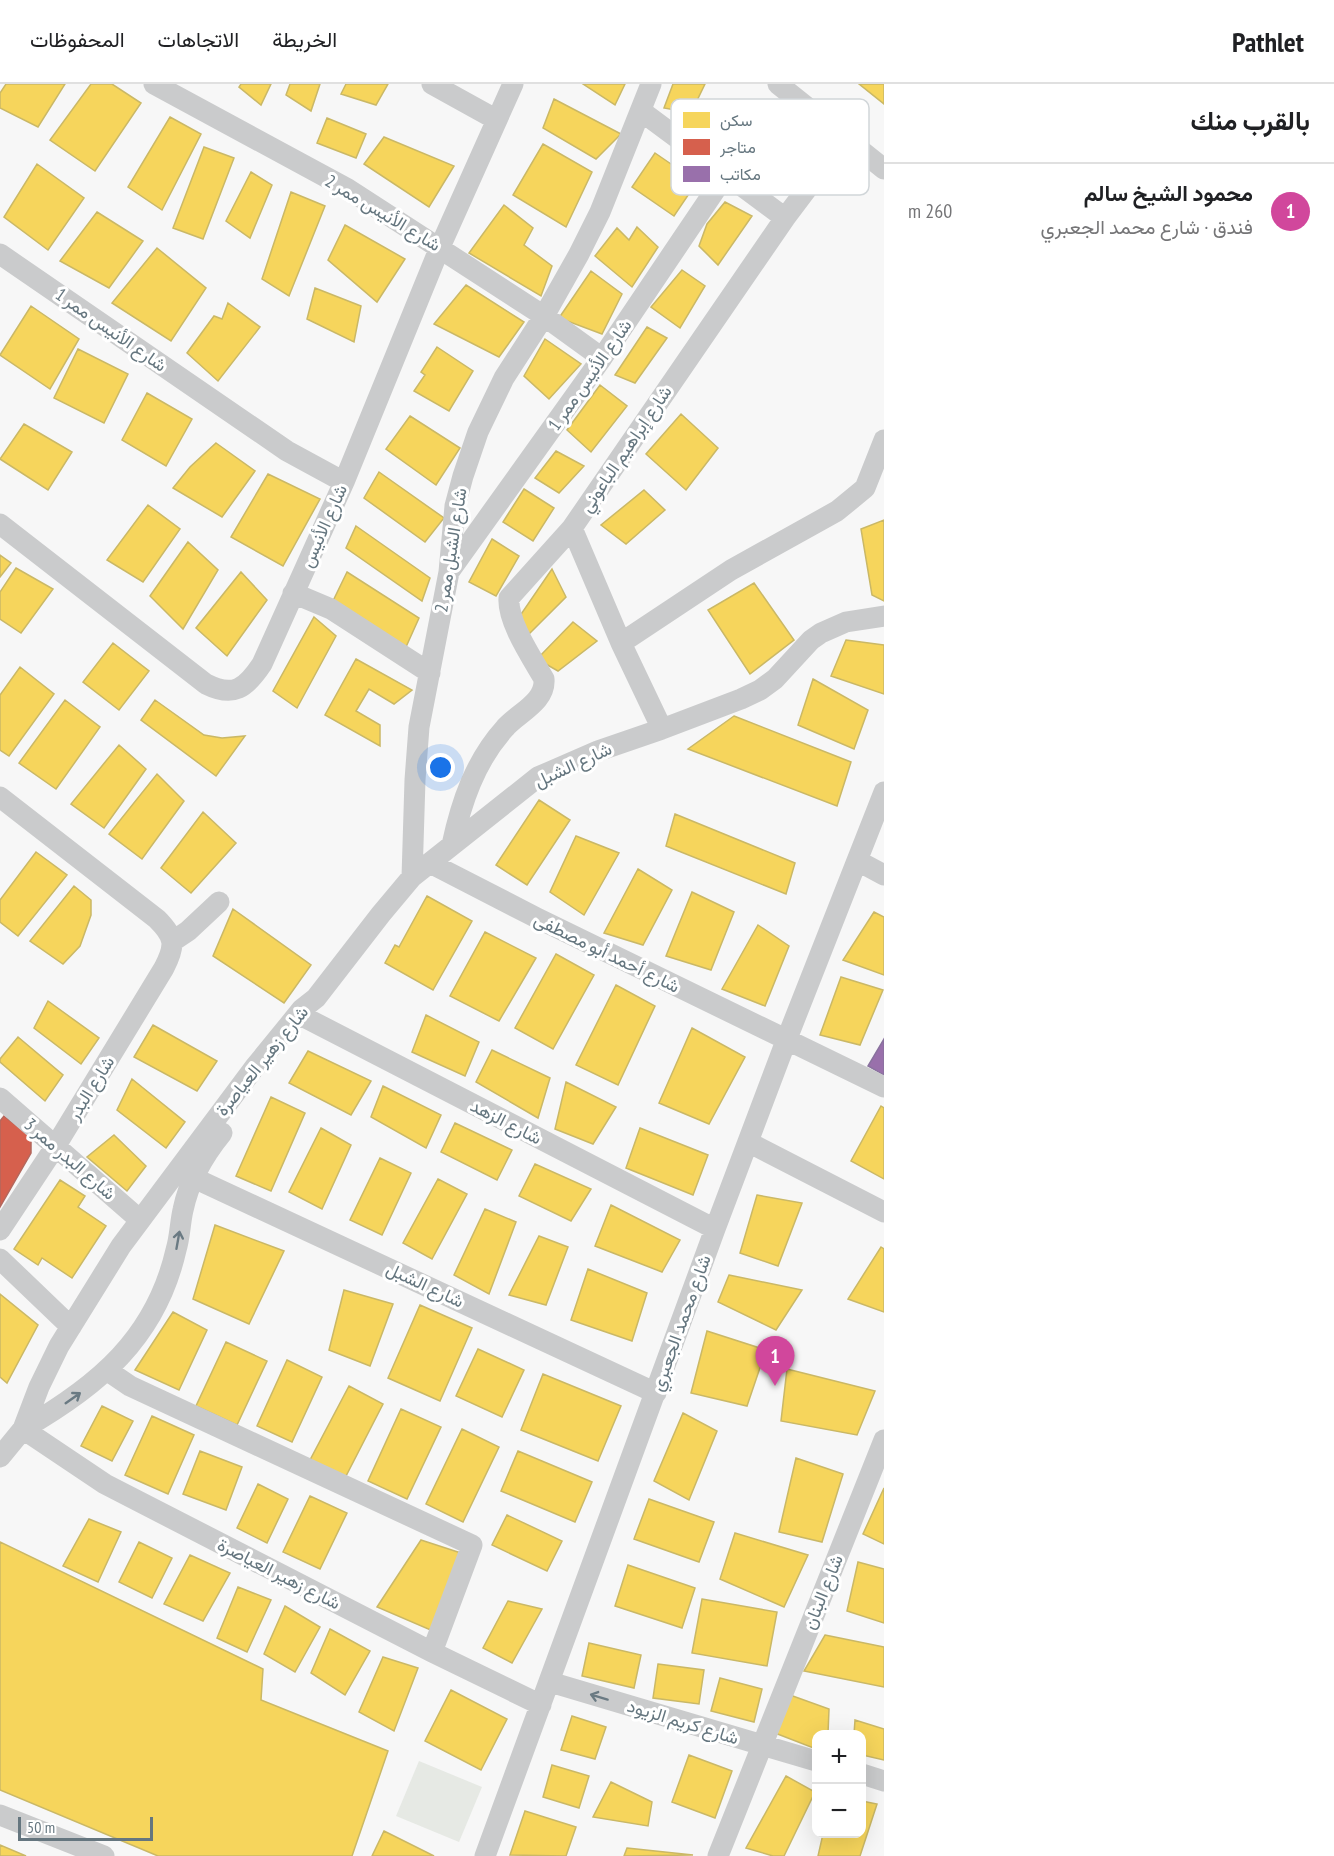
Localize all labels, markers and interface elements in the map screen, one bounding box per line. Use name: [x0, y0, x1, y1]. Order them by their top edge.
text: Pathlet: [1232, 23, 1304, 60]
text: المحفوظات: [30, 26, 125, 53]
text: الاتجاهات: [158, 26, 239, 53]
text: الخريطة: [272, 26, 337, 53]
legend: [671, 99, 869, 195]
text: بالقرب منك: [1191, 104, 1310, 137]
text: سكن: [720, 110, 752, 131]
text: متاجر: [719, 137, 756, 158]
text: مكاتب: [720, 164, 761, 184]
street label: شارع الأنيس ممر 2: [321, 169, 445, 257]
text: محمود الشيخ سالم: [1084, 179, 1253, 207]
text: 260 m: [908, 198, 952, 224]
text: 1: [1286, 198, 1295, 224]
text: فندق · شارع محمد الجعبري: [1041, 214, 1253, 240]
street label: شارع الأنيس ممر 1: [50, 283, 172, 377]
street label: شارع الأنيس ممر 1: [543, 314, 637, 436]
street label: شارع إبراهيم الباعوني: [575, 381, 680, 519]
street label: شارع الأنيس: [295, 481, 353, 571]
street label: شارع الشبل ممر 2: [429, 486, 473, 614]
street label: شارع الشبل: [530, 737, 616, 793]
your location: [426, 753, 455, 782]
street label: شارع أحمد أبو مصطفى: [530, 907, 684, 999]
street label: شارع زهير العياصرة: [210, 1001, 314, 1121]
street label: شارع البدر: [61, 1051, 120, 1125]
street label: شارع الزهد: [466, 1094, 546, 1150]
street label: شارع البدر ممر 3: [19, 1113, 121, 1205]
one-way arrow: [173, 1231, 184, 1251]
street label: شارع محمد الجعبري: [645, 1252, 720, 1396]
street label: شارع الشبل: [382, 1257, 468, 1313]
pin: 1: [756, 1336, 794, 1386]
one-way arrow: [65, 1392, 81, 1404]
street label: شارع زهير العياصرة: [213, 1533, 345, 1615]
street label: شارع البنان: [797, 1551, 849, 1633]
one-way arrow: [590, 1690, 609, 1701]
street label: شارع كريم الزيود: [624, 1694, 742, 1750]
map controls: [812, 1730, 866, 1838]
button: +: [812, 1730, 866, 1784]
button: −: [812, 1784, 866, 1838]
scale bar: [18, 1814, 153, 1842]
text: 50 m: [27, 1817, 55, 1837]

